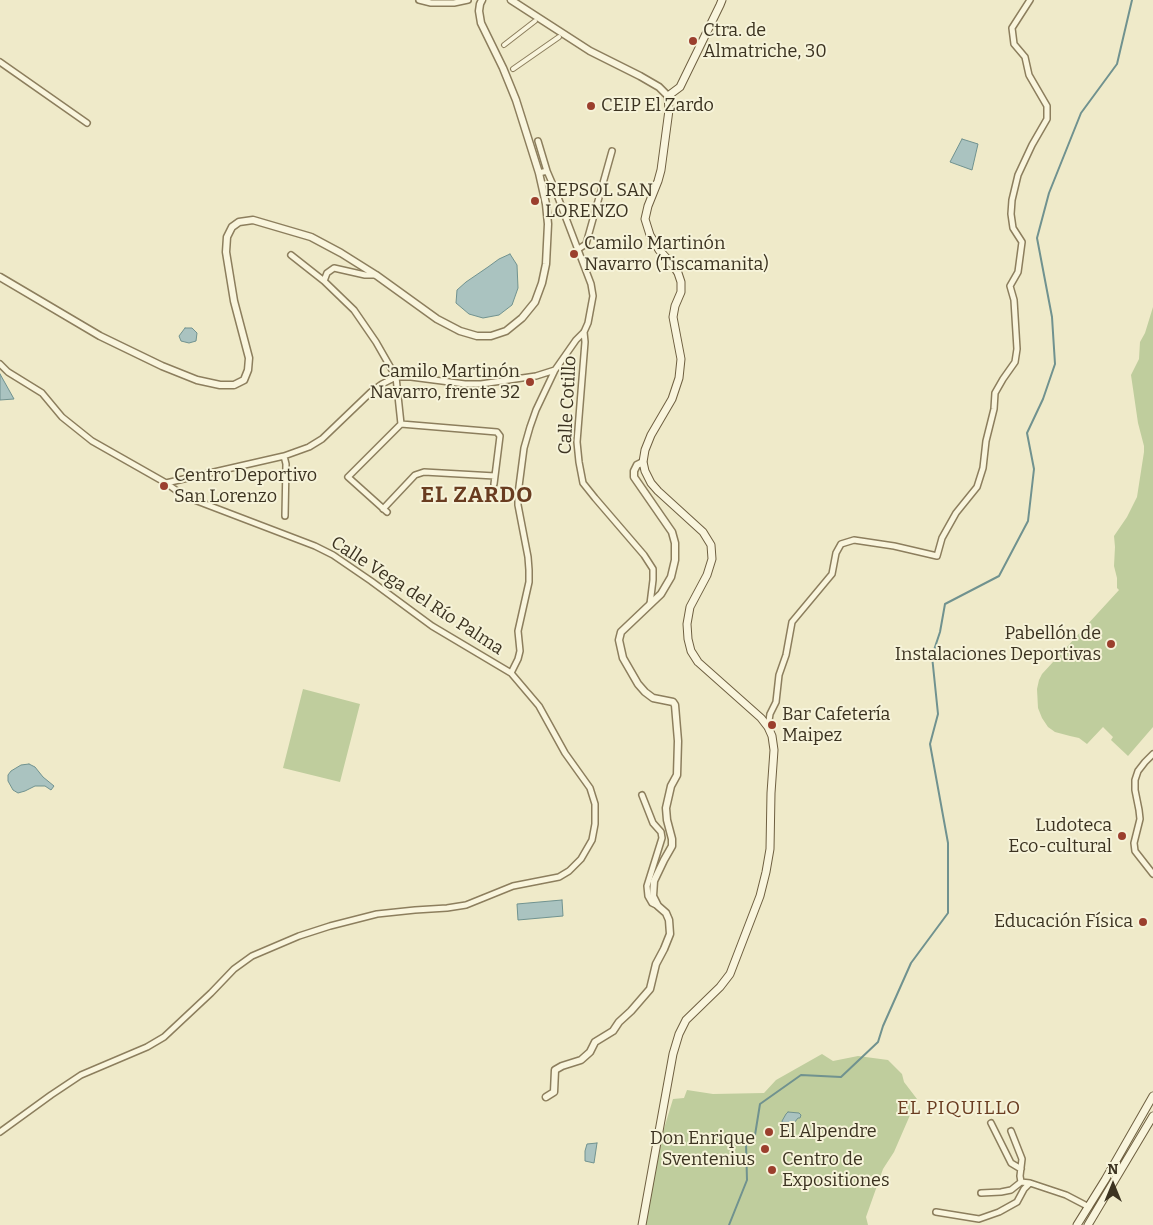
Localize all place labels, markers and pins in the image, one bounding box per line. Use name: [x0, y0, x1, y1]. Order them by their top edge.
place label: Ctra. de Almatriche, 30: [703, 20, 827, 62]
marker: Ctra. de Almatriche, 30: [687, 35, 699, 47]
place label: CEIP El Zardo: [601, 95, 714, 117]
marker: CEIP El Zardo: [585, 100, 597, 112]
place label: REPSOL SAN LORENZO: [545, 180, 653, 222]
marker: REPSOL SAN LORENZO: [529, 195, 541, 207]
place label: Camilo Martinón Navarro (Tiscamanita): [584, 233, 769, 276]
marker: Camilo Martinón Navarro (Tiscamanita): [568, 248, 580, 260]
place label: Camilo Martinón Navarro, frente 32: [370, 361, 520, 404]
marker: Camilo Martinón Navarro, frente 32: [524, 376, 536, 388]
place label: Centro Deportivo San Lorenzo: [174, 465, 317, 508]
marker: Centro Deportivo San Lorenzo: [158, 480, 170, 492]
place label: Pabellón de Instalaciones Deportivas: [895, 623, 1101, 666]
marker: Pabellón de Instalaciones Deportivas: [1105, 638, 1117, 650]
place label: Bar Cafetería Maipez: [782, 704, 890, 746]
marker: Bar Cafetería Maipez: [766, 719, 778, 731]
place label: Ludoteca Eco-cultural: [1008, 815, 1112, 858]
marker: Ludoteca Eco-cultural: [1116, 830, 1128, 842]
place label: Educación Física: [994, 911, 1133, 933]
marker: Educación Física: [1137, 916, 1149, 928]
place label: El Alpendre: [779, 1121, 877, 1143]
marker: El Alpendre: [763, 1126, 775, 1138]
place label: Don Enrique Sventenius: [650, 1128, 755, 1170]
marker: Don Enrique Sventenius: [759, 1143, 771, 1155]
place label: Centro de Expositiones: [782, 1149, 889, 1192]
marker: Centro de Expositiones: [766, 1164, 778, 1176]

